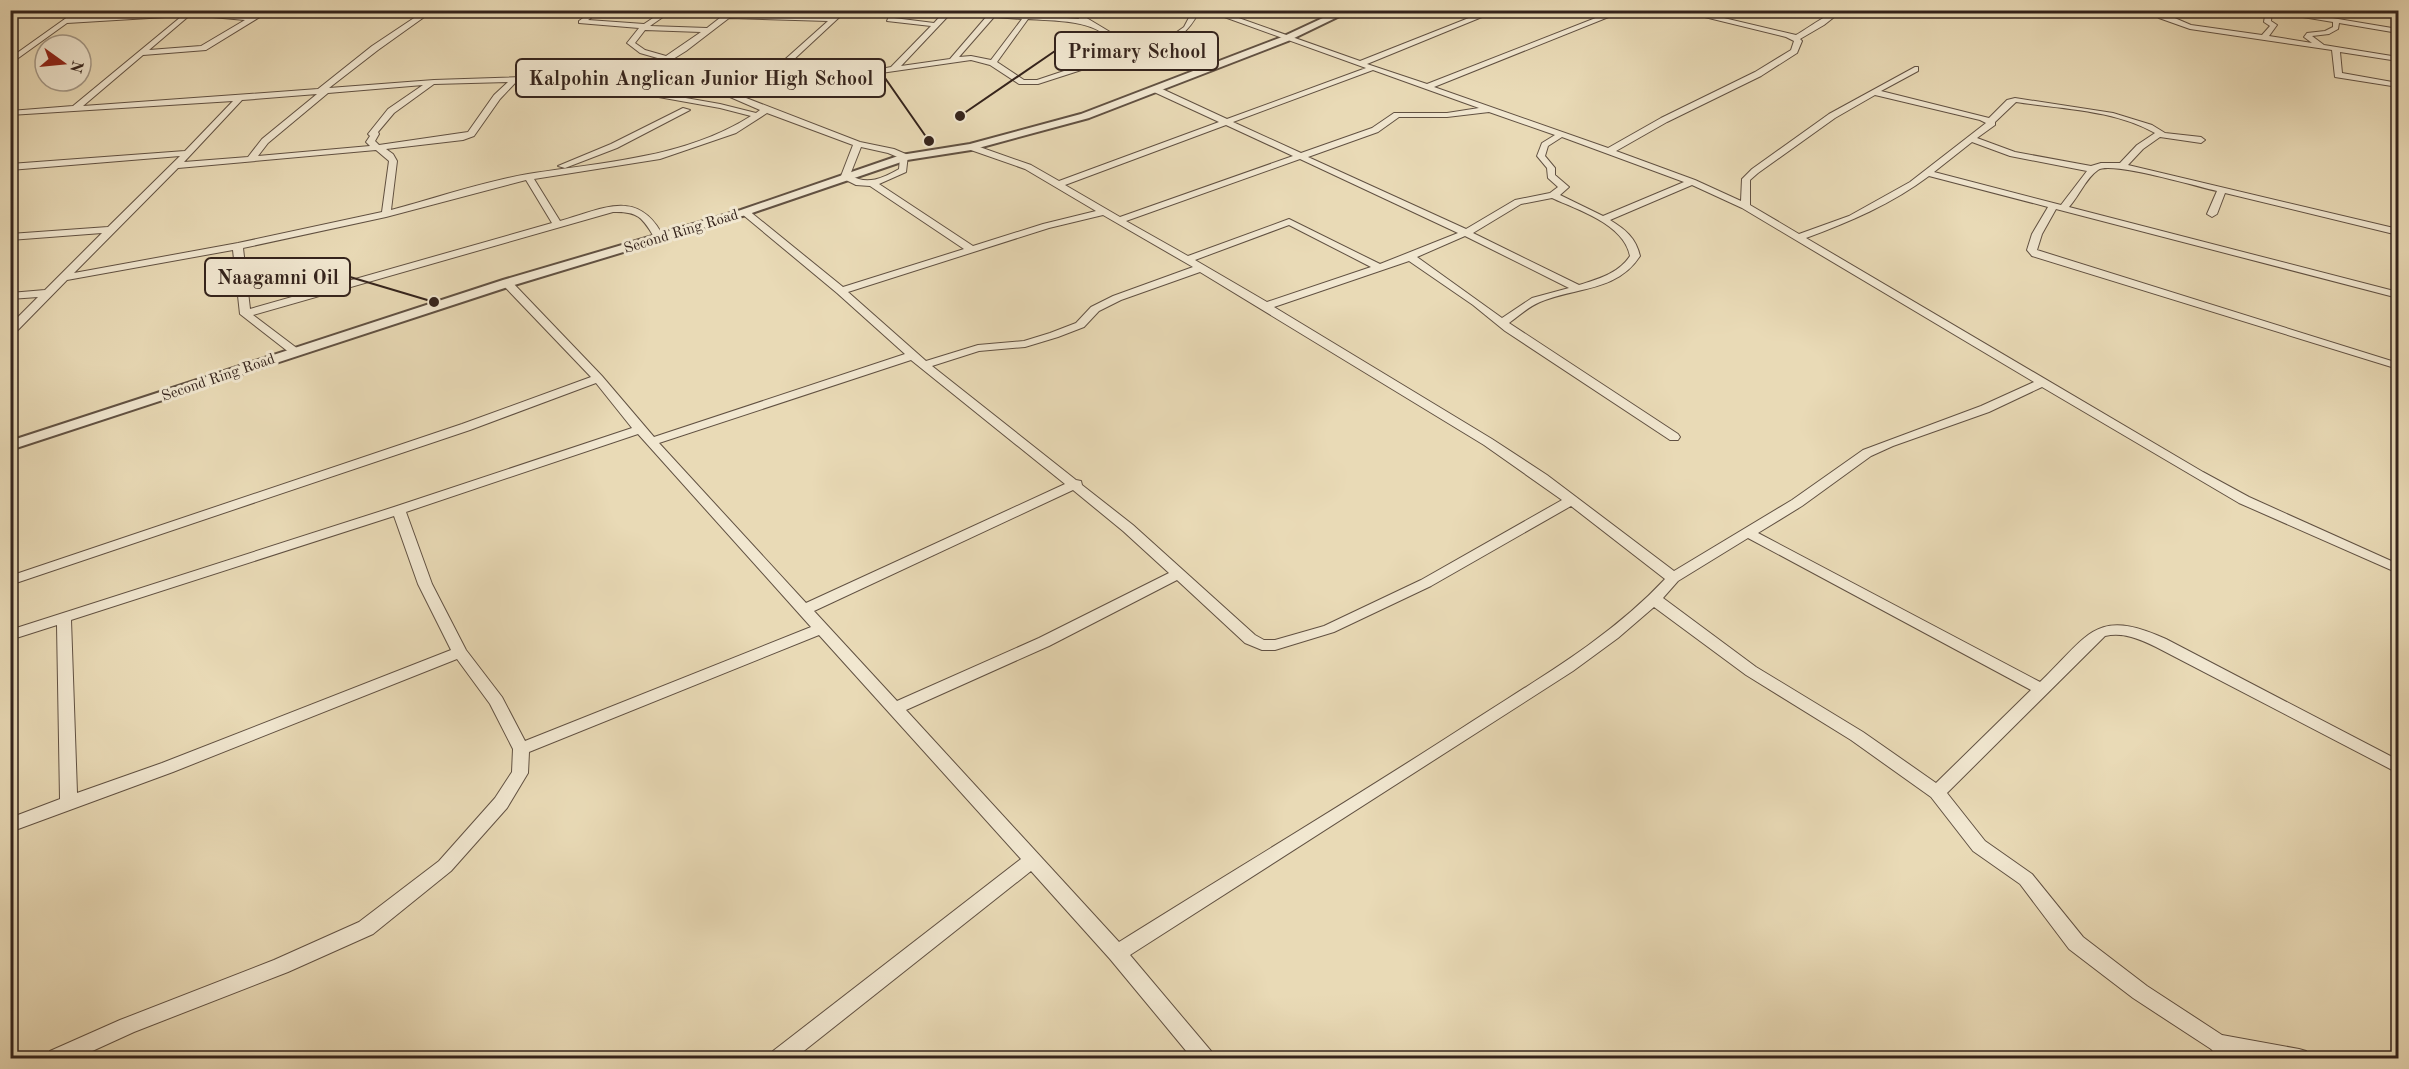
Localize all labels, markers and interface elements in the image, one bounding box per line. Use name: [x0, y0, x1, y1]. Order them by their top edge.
callout: Primary School: [1055, 32, 1218, 70]
north arrow: [33, 33, 93, 93]
text: Primary School: [1068, 43, 1206, 63]
text: N: [66, 58, 85, 75]
callout: Kalpohin Anglican Junior High School: [516, 59, 885, 97]
text: Kalpohin Anglican Junior High School: [529, 70, 873, 90]
street label: Second Ring Road: [622, 208, 741, 257]
callout: Naagamni Oil: [205, 258, 350, 296]
text: Naagamni Oil: [217, 269, 339, 289]
street label: Second Ring Road: [160, 352, 277, 405]

